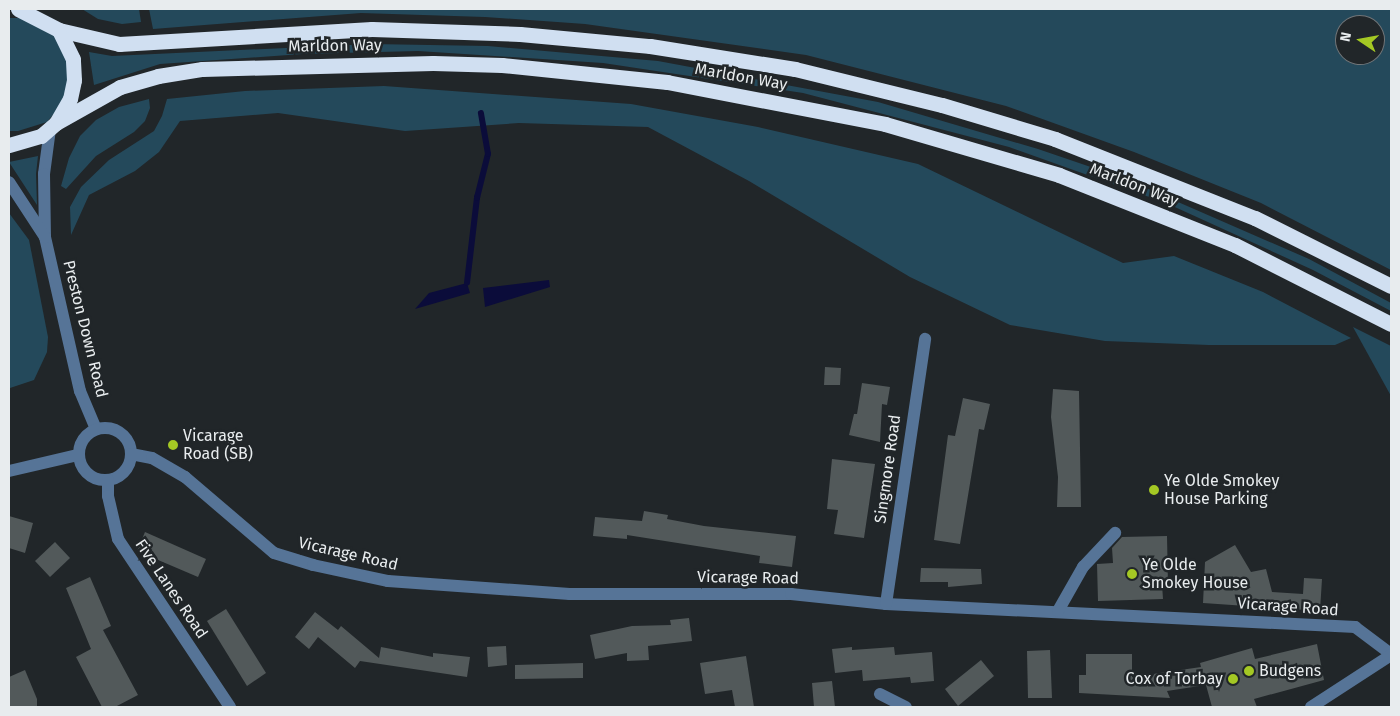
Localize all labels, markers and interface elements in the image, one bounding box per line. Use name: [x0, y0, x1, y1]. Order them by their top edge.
north arrow: [1335, 15, 1385, 65]
text: N: [1337, 31, 1355, 43]
street label: Marldon Way: [288, 36, 382, 56]
street label: Marldon Way: [693, 59, 789, 95]
street label: Marldon Way: [1087, 159, 1181, 211]
street label: Preston Down Road: [59, 258, 111, 400]
street label: Singmore Road: [871, 413, 905, 525]
place label: Vicarage Road (SB): [183, 426, 253, 464]
marker: Vicarage Road (SB): [167, 439, 179, 451]
place label: Ye Olde Smokey House Parking: [1164, 471, 1279, 509]
marker: Ye Olde Smokey House Parking: [1148, 484, 1160, 496]
street label: Vicarage Road: [296, 533, 400, 575]
street label: Five Lanes Road: [131, 536, 211, 642]
place label: Ye Olde Smokey House: [1142, 555, 1248, 593]
street label: Vicarage Road: [697, 568, 799, 588]
marker: Ye Olde Smokey House: [1126, 568, 1138, 580]
street label: Vicarage Road: [1237, 594, 1339, 620]
place label: Budgens: [1259, 661, 1321, 681]
marker: Budgens: [1243, 665, 1255, 677]
place label: Cox of Torbay: [1126, 669, 1223, 689]
marker: Cox of Torbay: [1227, 673, 1239, 685]

